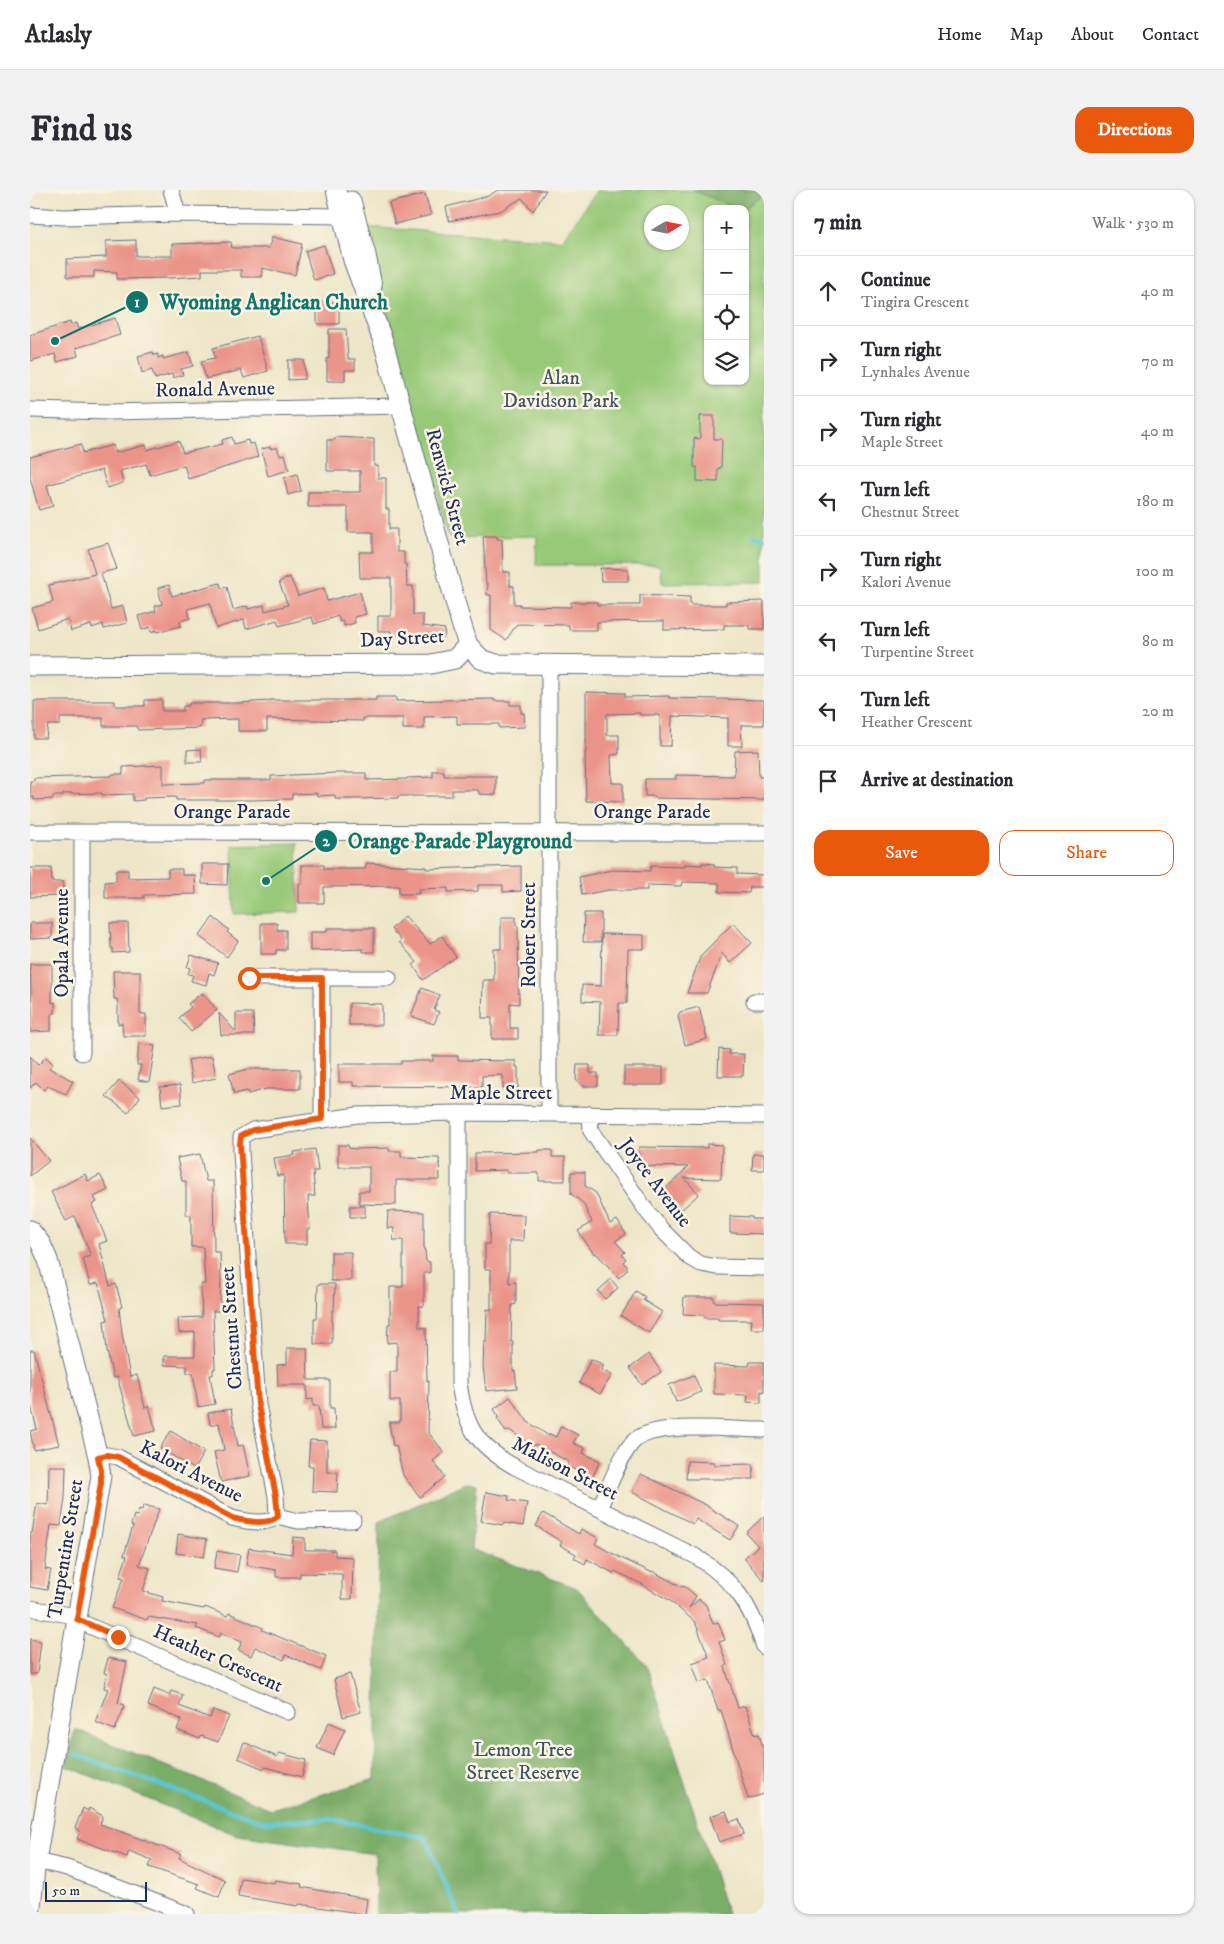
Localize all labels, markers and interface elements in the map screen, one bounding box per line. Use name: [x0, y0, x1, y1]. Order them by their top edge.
text: Atlasly: [25, 20, 92, 50]
text: Home: [937, 24, 982, 46]
text: Map: [1010, 24, 1043, 46]
text: About: [1071, 24, 1114, 46]
text: Contact: [1142, 24, 1199, 46]
button: Directions: [1075, 107, 1194, 153]
text: Find us: [30, 108, 132, 152]
north arrow: [644, 205, 689, 250]
map controls: [704, 205, 749, 385]
button: +: [704, 205, 749, 250]
text: 7 min: [814, 210, 862, 236]
text: Walk · 530 m: [1092, 213, 1174, 233]
button: −: [704, 250, 749, 295]
text: Continue: [861, 269, 931, 292]
icon: ahead: [814, 277, 842, 305]
text: 40 m: [1141, 281, 1174, 301]
callout: Wyoming Anglican Church: [125, 284, 398, 320]
text: Wyoming Anglican Church: [159, 290, 389, 316]
text: Tingira Crescent: [861, 292, 969, 312]
text: 1: [134, 293, 140, 312]
button: locate: [704, 295, 749, 340]
text: Turn right: [861, 339, 941, 362]
button: layers: [704, 340, 749, 385]
icon: right: [814, 347, 842, 375]
text: 70 m: [1142, 351, 1174, 371]
text: Lynhales Avenue: [861, 362, 970, 382]
park label: Alan Davidson Park: [503, 366, 619, 414]
street label: Ronald Avenue: [155, 376, 275, 404]
text: Turn right: [861, 409, 941, 432]
icon: right: [814, 417, 842, 445]
text: 40 m: [1141, 421, 1174, 441]
street label: Renwick Street: [419, 426, 475, 548]
text: Maple Street: [861, 432, 943, 452]
text: Turn left: [861, 479, 930, 502]
icon: left: [814, 487, 842, 515]
text: 180 m: [1136, 491, 1174, 511]
text: Chestnut Street: [861, 502, 959, 522]
text: Turn right: [861, 549, 941, 572]
icon: right: [814, 557, 842, 585]
text: 100 m: [1136, 561, 1174, 581]
text: Kalori Avenue: [861, 572, 951, 592]
text: Turn left: [861, 619, 930, 642]
street label: Day Street: [359, 624, 445, 654]
icon: left: [814, 627, 842, 655]
text: 80 m: [1142, 631, 1174, 651]
text: Turpentine Street: [861, 642, 974, 662]
text: Turn left: [861, 689, 930, 712]
icon: left: [814, 697, 842, 725]
text: 20 m: [1142, 701, 1174, 721]
text: Heather Crescent: [861, 712, 972, 732]
icon: arrive: [814, 767, 842, 795]
text: Arrive at destination: [861, 769, 1013, 792]
street label: Orange Parade: [173, 800, 291, 825]
street label: Orange Parade: [593, 800, 711, 825]
callout: Orange Parade Playground: [313, 823, 583, 859]
text: Orange Parade Playground: [348, 829, 573, 855]
button: Save: [814, 830, 989, 876]
button: Share: [999, 830, 1174, 876]
text: 2: [322, 832, 330, 851]
street label: Robert Street: [517, 882, 542, 988]
street label: Opala Avenue: [50, 888, 75, 998]
route start: [238, 967, 261, 990]
street label: Maple Street: [450, 1081, 552, 1106]
street label: Joyce Avenue: [612, 1132, 697, 1233]
street label: Chestnut Street: [215, 1266, 249, 1390]
street label: Malison Street: [507, 1431, 623, 1507]
street label: Kalori Avenue: [135, 1435, 247, 1509]
street label: Turpentine Street: [43, 1477, 89, 1621]
street label: Heather Crescent: [149, 1619, 287, 1699]
route end: [107, 1626, 130, 1649]
park label: Lemon Tree Street Reserve: [467, 1738, 579, 1786]
scale bar: [45, 1879, 148, 1902]
text: 50 m: [52, 1882, 80, 1900]

